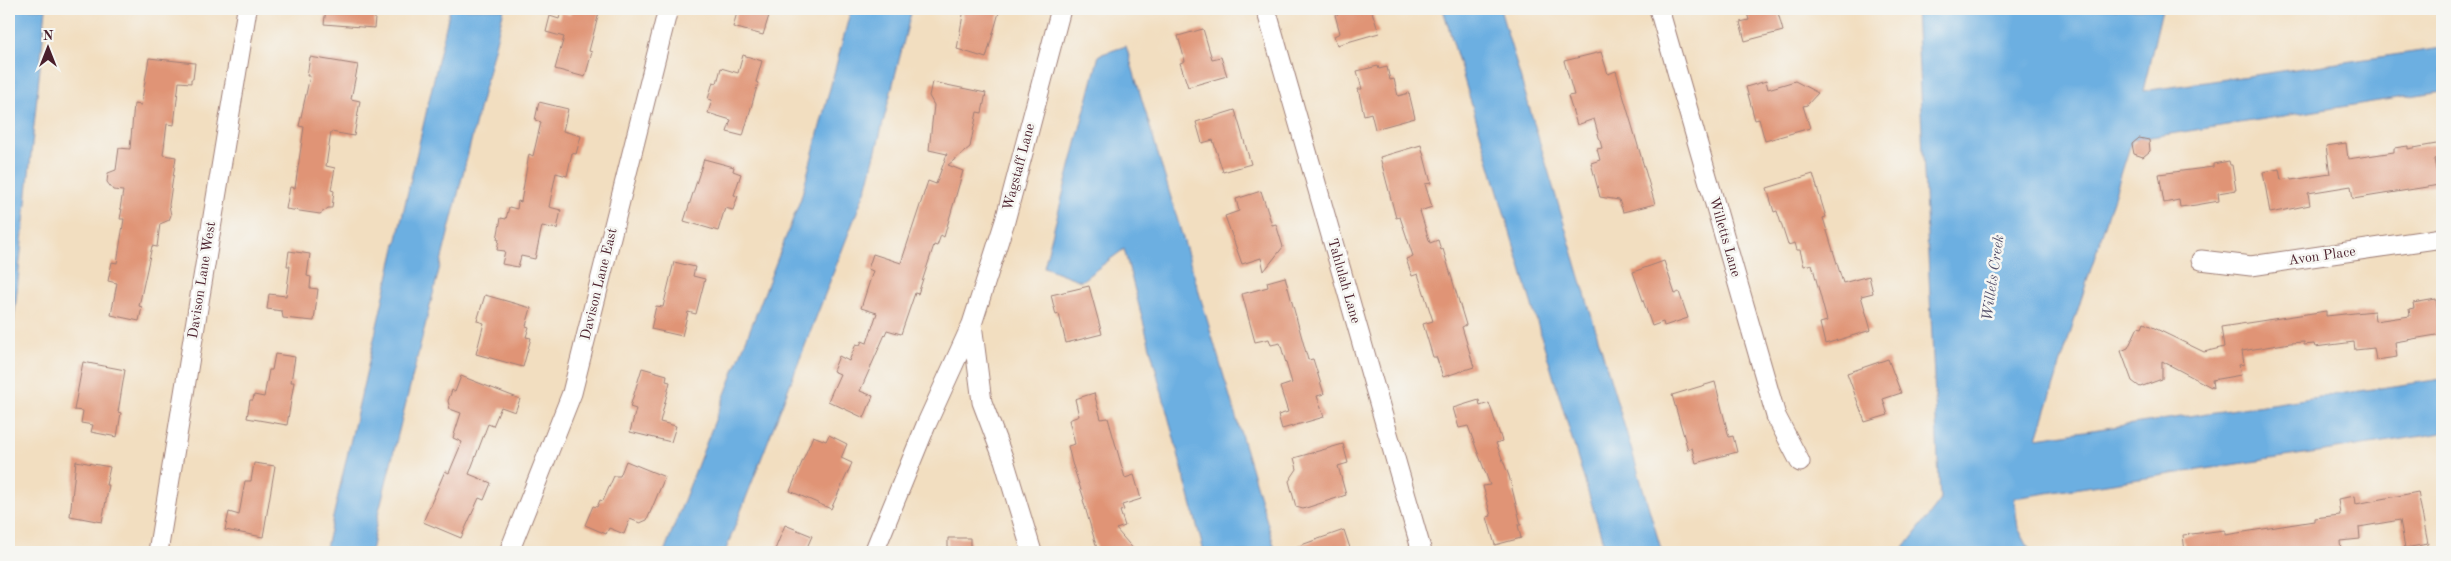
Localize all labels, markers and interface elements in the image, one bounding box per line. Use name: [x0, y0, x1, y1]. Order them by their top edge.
north arrow: [22, 22, 72, 72]
text: N: [43, 29, 54, 43]
street label: Wagstaff Lane: [1001, 122, 1037, 212]
street label: Willetts Lane: [1707, 196, 1743, 278]
street label: Davison Lane West: [186, 220, 218, 340]
street label: Davison Lane East: [578, 226, 620, 341]
water label: Willets Creek: [1981, 234, 2007, 322]
street label: Tahlulah Lane: [1325, 237, 1363, 325]
street label: Avon Place: [2287, 244, 2357, 268]

